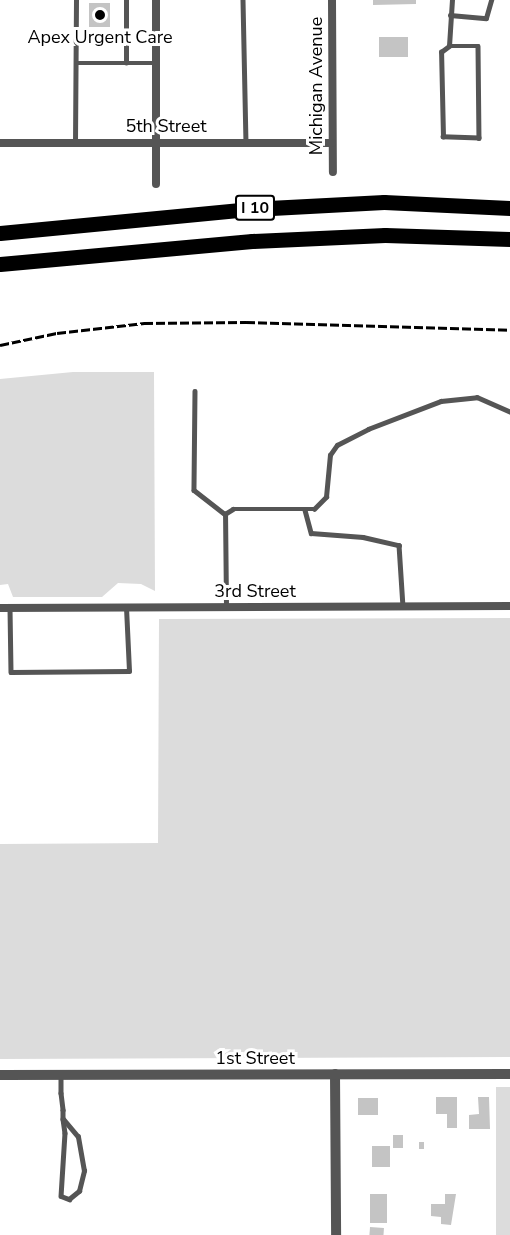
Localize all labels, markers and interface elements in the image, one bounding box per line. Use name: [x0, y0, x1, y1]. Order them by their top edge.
marker: Apex Urgent Care: [91, 6, 109, 24]
street label: Michigan Avenue: [305, 17, 327, 155]
place label: Apex Urgent Care: [27, 26, 173, 48]
street label: 5th Street: [125, 115, 207, 137]
road number: I 10: [234, 195, 276, 221]
street label: 3rd Street: [214, 580, 296, 602]
street label: 1st Street: [215, 1047, 295, 1069]

